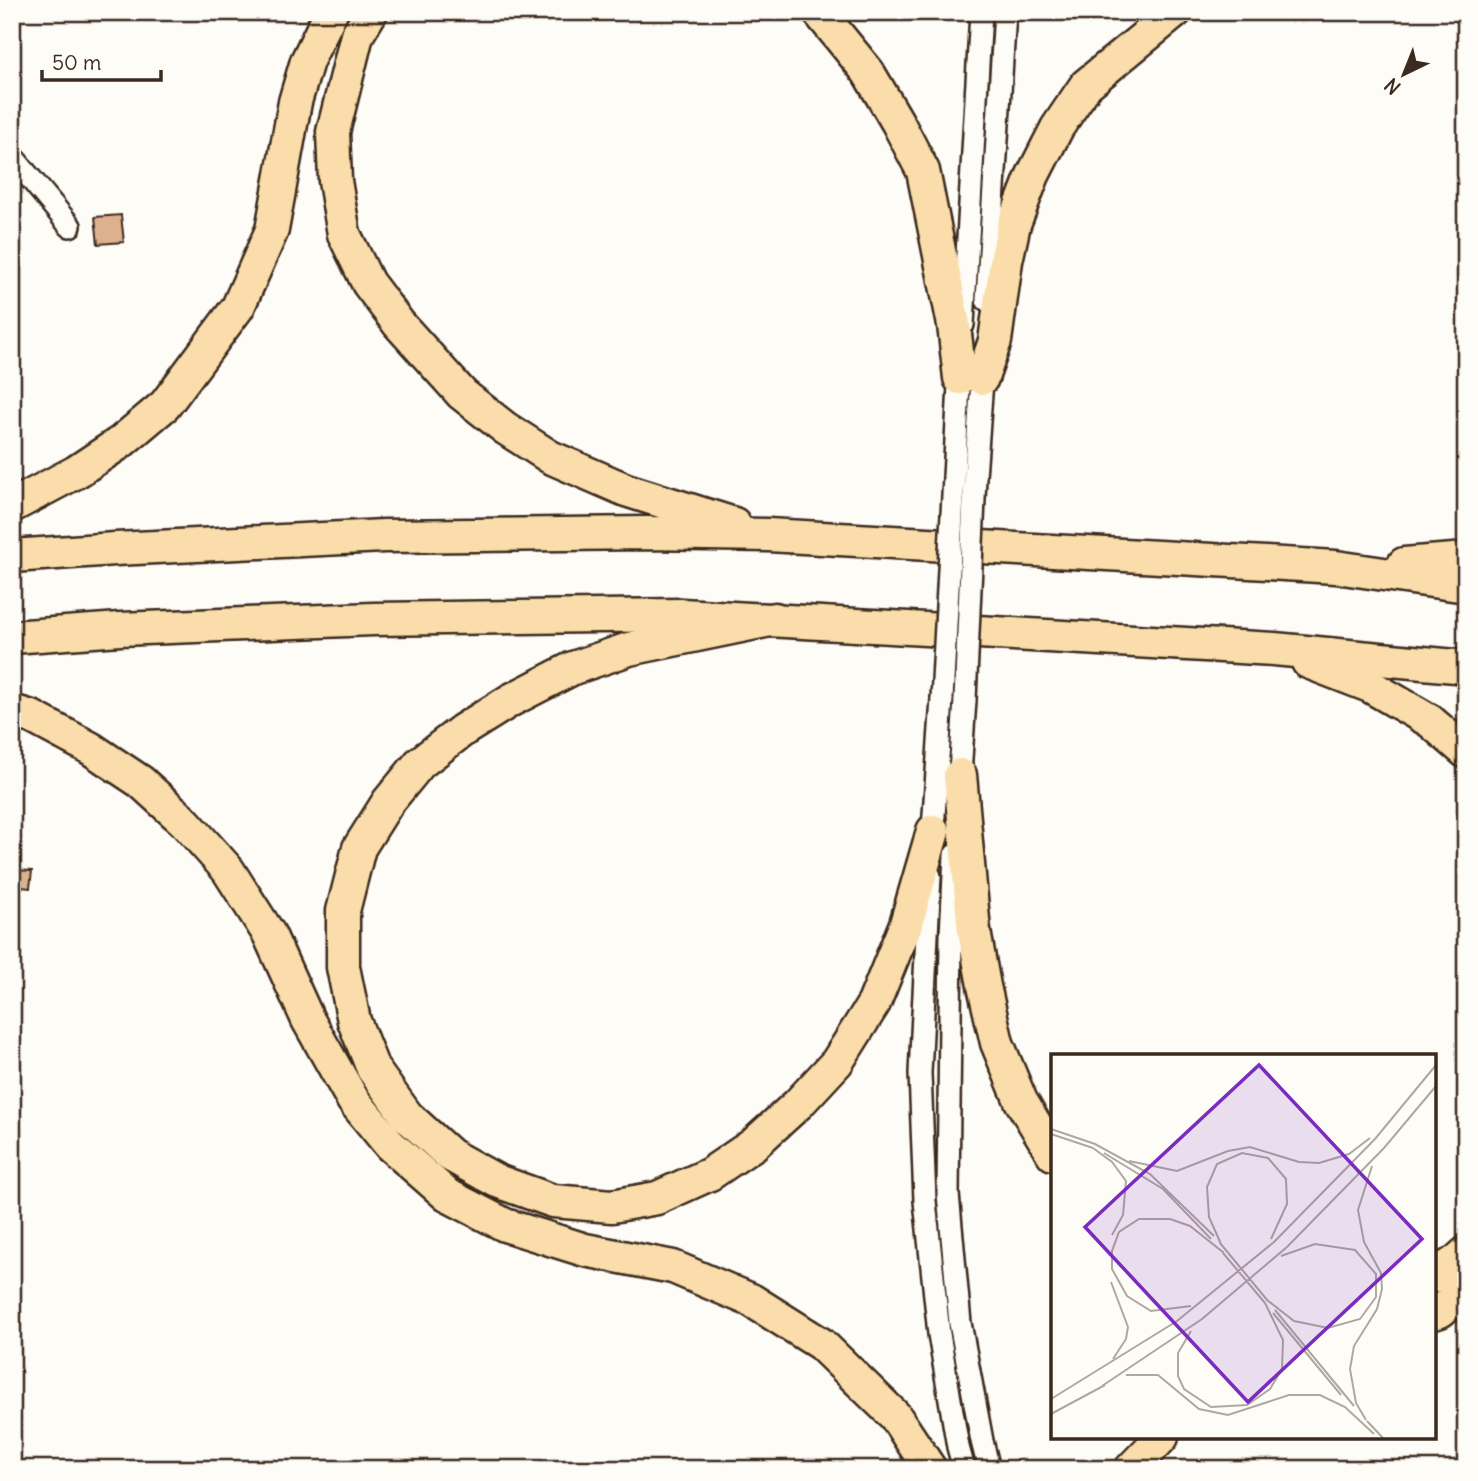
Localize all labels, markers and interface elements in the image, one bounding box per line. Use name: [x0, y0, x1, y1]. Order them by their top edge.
scale bar: [42, 38, 161, 82]
north arrow: [1370, 38, 1440, 108]
text: 50 m: [52, 49, 101, 76]
text: N: [1379, 73, 1405, 100]
inset map: [1051, 1054, 1436, 1439]

